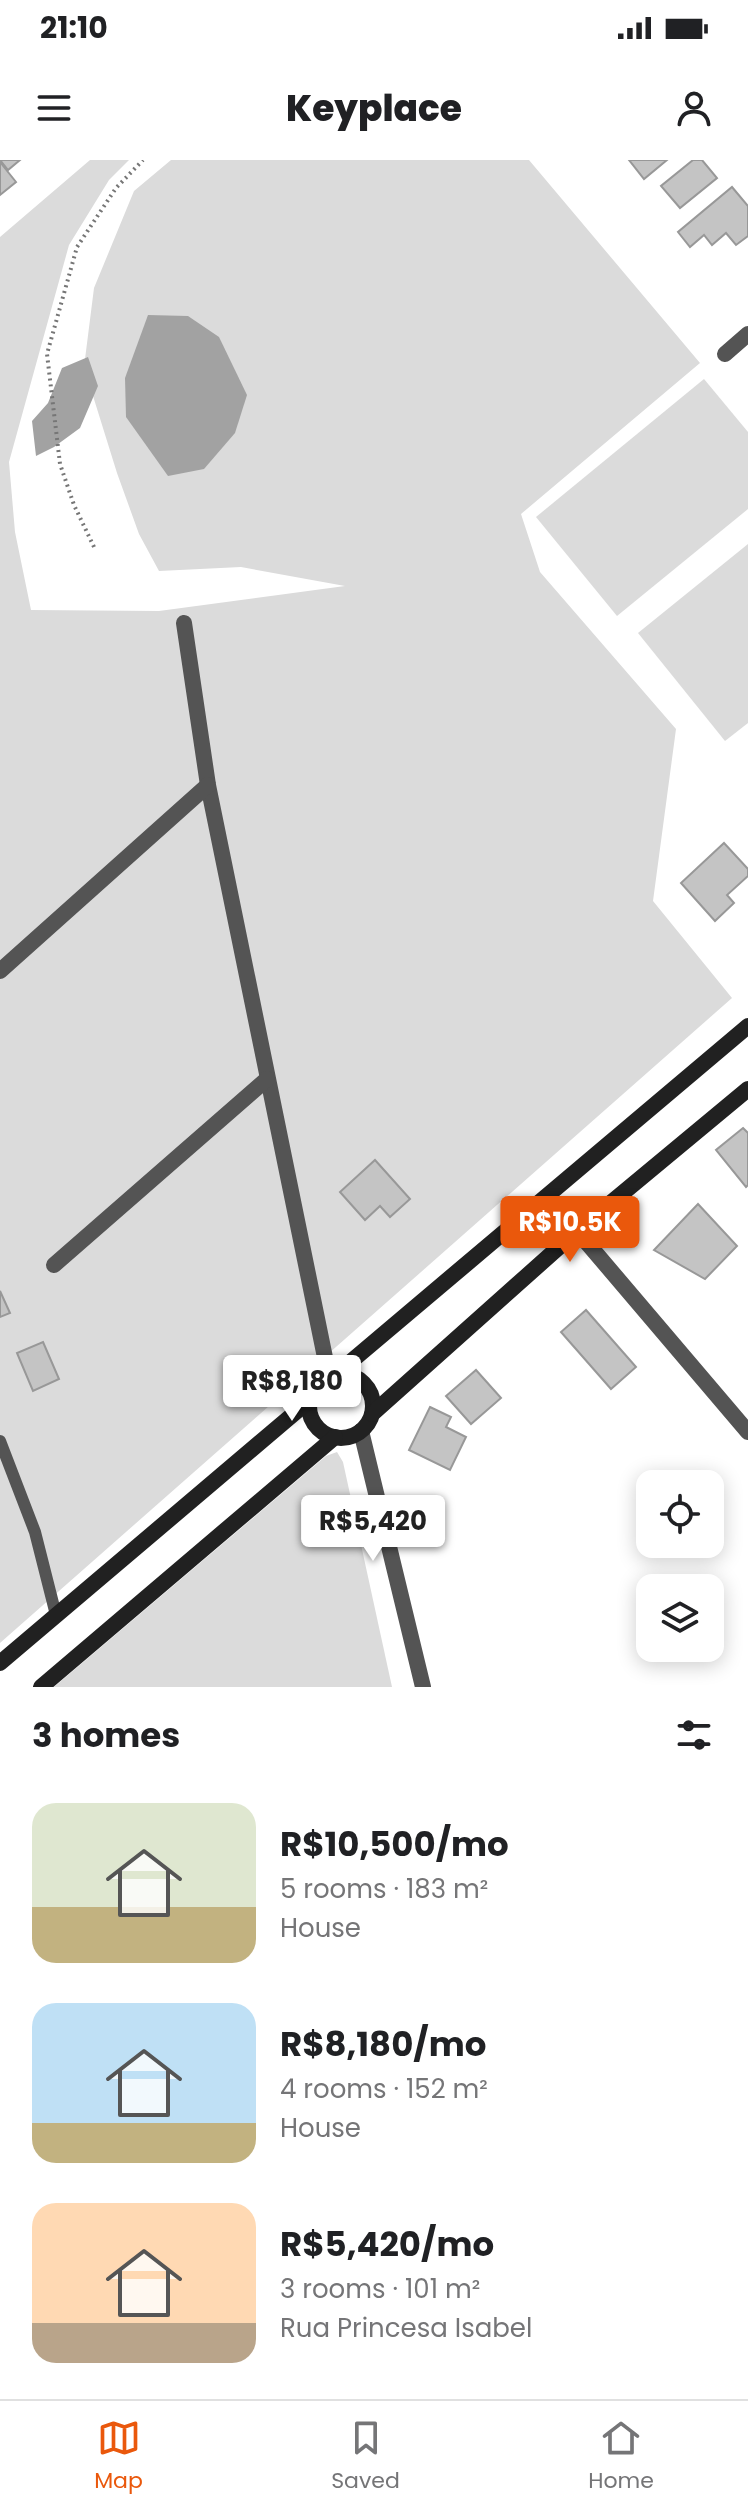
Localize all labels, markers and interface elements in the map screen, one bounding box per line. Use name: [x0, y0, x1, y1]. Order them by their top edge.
text: 21:10: [40, 6, 108, 49]
text: Keyplace: [286, 83, 462, 134]
icon: menu: [32, 86, 76, 130]
icon: person: [672, 86, 716, 130]
pin: R$10.5K: [496, 1196, 644, 1264]
text: R$10.5K: [518, 1204, 622, 1240]
pin: R$8,180: [218, 1355, 366, 1423]
text: R$8,180: [241, 1363, 343, 1399]
map controls: [636, 1470, 724, 1662]
button: locate: [636, 1470, 724, 1558]
pin: R$5,420: [299, 1495, 447, 1563]
text: R$5,420: [319, 1503, 427, 1539]
button: layers: [636, 1574, 724, 1662]
text: 3 homes: [32, 1711, 180, 1759]
icon: filters: [672, 1713, 716, 1757]
text: R$10,500/mo: [280, 1820, 509, 1868]
icon: home: [96, 1835, 192, 1931]
text: 5 rooms · 183 m²: [280, 1871, 488, 1907]
text: House: [280, 1910, 361, 1946]
text: R$8,180/mo: [280, 2020, 486, 2068]
icon: home: [96, 2035, 192, 2131]
text: 4 rooms · 152 m²: [280, 2071, 488, 2107]
text: House: [280, 2110, 361, 2146]
text: R$5,420/mo: [280, 2220, 494, 2268]
icon: home: [96, 2235, 192, 2331]
text: 3 rooms · 101 m²: [280, 2271, 480, 2307]
text: Rua Princesa Isabel: [280, 2310, 532, 2346]
tab: Map: [94, 2416, 143, 2497]
tab: Saved: [331, 2416, 400, 2497]
tab: Home: [588, 2416, 654, 2497]

